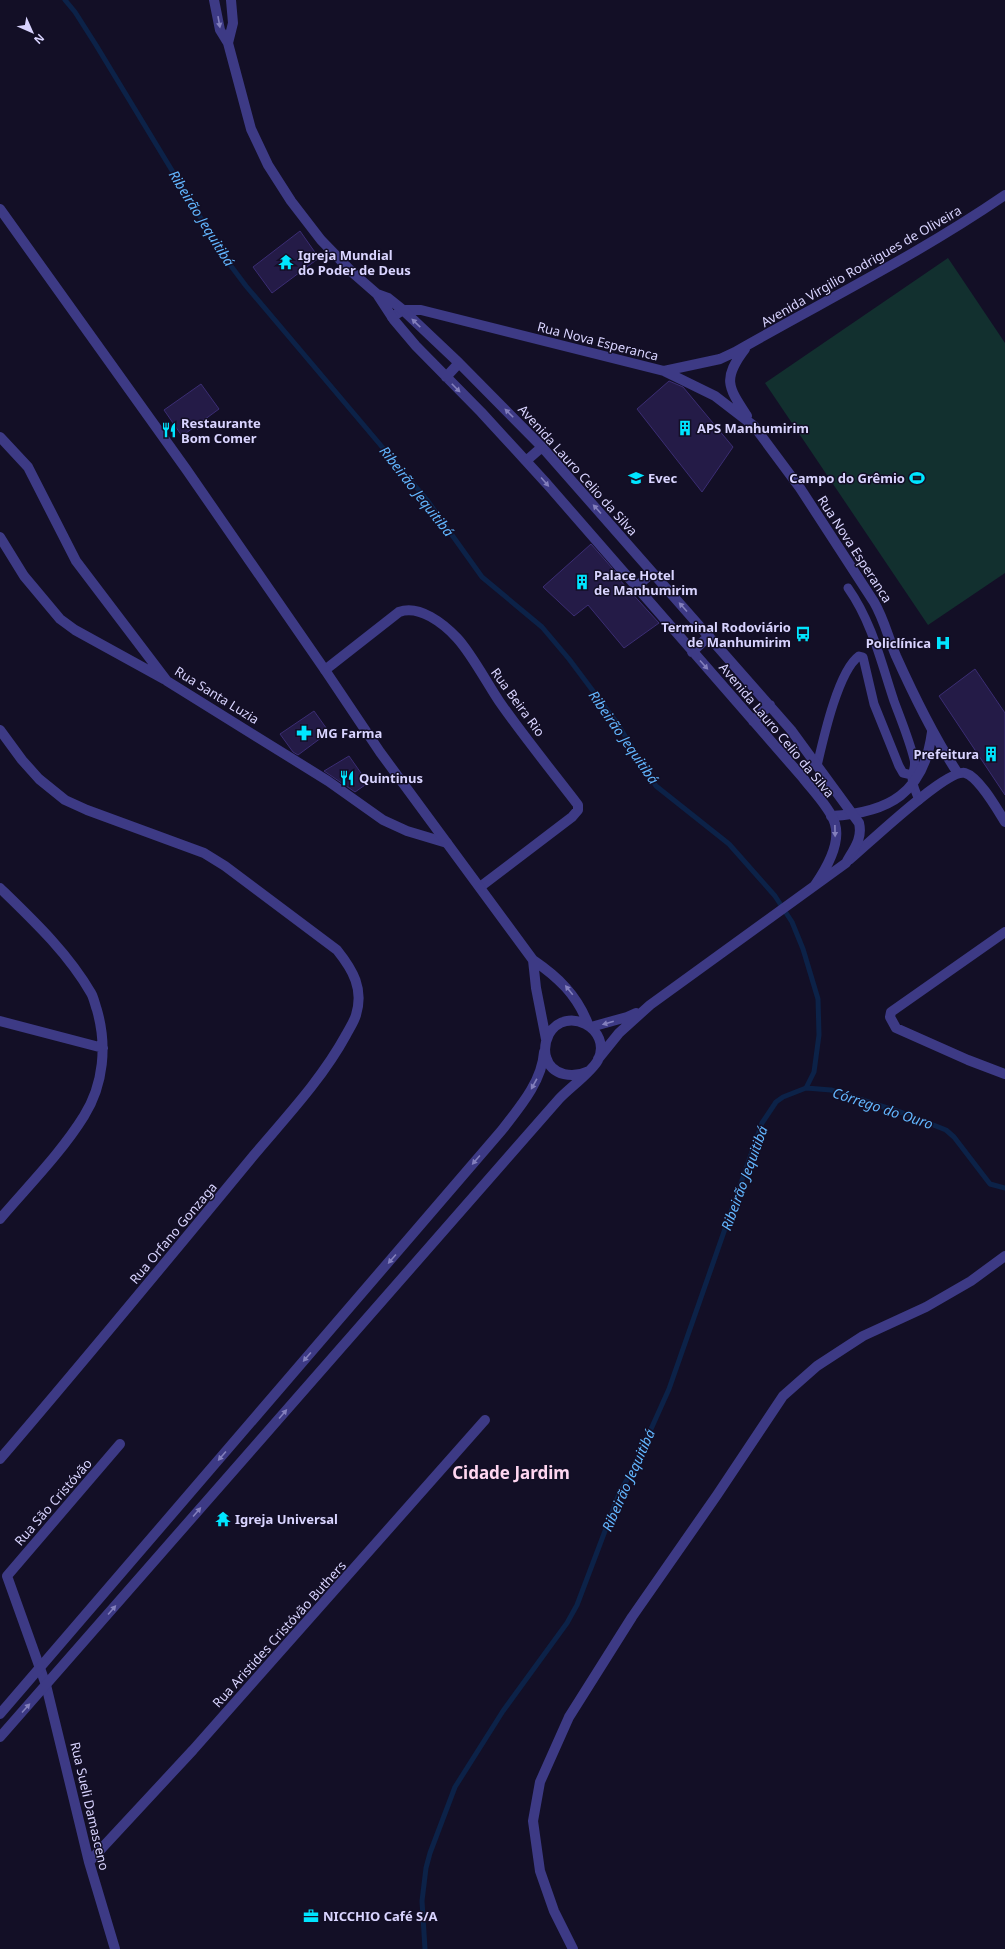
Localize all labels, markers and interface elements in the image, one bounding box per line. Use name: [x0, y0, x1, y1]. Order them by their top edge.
north arrow: [12, 12, 52, 52]
one-way arrow: [216, 16, 222, 29]
text: N: [31, 31, 48, 48]
water label: Ribeirão Jequitibá: [165, 166, 239, 270]
street label: Avenida Virgilio Rodrigues de Oliveira: [757, 201, 965, 331]
place label: Igreja Mundial do Poder de Deus: [298, 246, 411, 279]
temple icon: Igreja Mundial do Poder de Deus: [277, 253, 295, 271]
street label: Rua Nova Esperanca: [536, 317, 660, 365]
one-way arrow: [411, 318, 421, 327]
one-way arrow: [451, 383, 461, 392]
street label: Avenida Lauro Celio da Silva: [514, 401, 642, 539]
one-way arrow: [504, 408, 514, 418]
place label: Restaurante Bom Comer: [181, 414, 261, 447]
building icon: APS Manhumirim: [676, 419, 694, 437]
place label: APS Manhumirim: [697, 419, 809, 437]
restaurant icon: Restaurante Bom Comer: [160, 421, 178, 439]
water label: Ribeirão Jequitibá: [376, 442, 458, 540]
school or university icon: Evec: [627, 469, 645, 487]
place label: Evec: [648, 469, 677, 487]
place label: Campo do Grêmio: [789, 469, 905, 487]
sports icon: Campo do Grêmio: [908, 469, 926, 487]
one-way arrow: [541, 477, 550, 488]
street label: Rua Nova Esperanca: [814, 492, 896, 606]
one-way arrow: [592, 504, 601, 515]
place label: Palace Hotel de Manhumirim: [594, 566, 698, 599]
building icon: Palace Hotel de Manhumirim: [573, 573, 591, 591]
one-way arrow: [678, 602, 687, 612]
place label: Terminal Rodoviário de Manhumirim: [661, 618, 791, 651]
bus stop icon: Terminal Rodoviário de Manhumirim: [794, 625, 812, 643]
place label: Policlínica: [866, 634, 931, 652]
hospital icon: Policlínica: [934, 634, 952, 652]
street label: Avenida Lauro Celio da Silva: [715, 659, 839, 801]
one-way arrow: [699, 660, 708, 670]
street label: Rua Santa Luzia: [171, 662, 263, 728]
street label: Rua Beira Rio: [487, 664, 549, 740]
water label: Ribeirão Jequitibá: [585, 686, 663, 788]
pharmacy icon: MG Farma: [295, 724, 313, 742]
place label: MG Farma: [316, 724, 382, 742]
place label: Prefeitura: [914, 745, 979, 763]
building icon: Prefeitura: [982, 745, 1000, 763]
restaurant icon: Quintinus: [338, 769, 356, 787]
place label: Quintinus: [359, 769, 423, 787]
one-way arrow: [832, 825, 838, 838]
one-way arrow: [565, 985, 574, 996]
one-way arrow: [602, 1020, 615, 1026]
one-way arrow: [531, 1078, 538, 1090]
water label: Córrego do Ouro: [830, 1083, 936, 1133]
water label: Ribeirão Jequitibá: [716, 1123, 772, 1233]
one-way arrow: [472, 1155, 481, 1165]
street label: Rua Orfano Gonzaga: [125, 1178, 221, 1288]
one-way arrow: [387, 1253, 396, 1264]
one-way arrow: [303, 1353, 312, 1362]
one-way arrow: [278, 1409, 287, 1420]
water label: Ribeirão Jequitibá: [597, 1426, 659, 1534]
one-way arrow: [218, 1451, 227, 1461]
street label: Rua São Cristóvão: [10, 1455, 96, 1549]
district label: Cidade Jardim: [452, 1461, 570, 1484]
one-way arrow: [193, 1507, 202, 1518]
temple icon: Igreja Universal: [214, 1510, 232, 1528]
place label: Igreja Universal: [235, 1510, 338, 1528]
street label: Rua Aristides Cristóvão Buthers: [208, 1557, 350, 1711]
one-way arrow: [107, 1605, 116, 1616]
one-way arrow: [21, 1703, 31, 1713]
street label: Rua Sueli Damasceno: [66, 1740, 114, 1872]
office icon: NICCHIO Café S/A: [302, 1907, 320, 1925]
place label: NICCHIO Café S/A: [323, 1907, 438, 1925]

